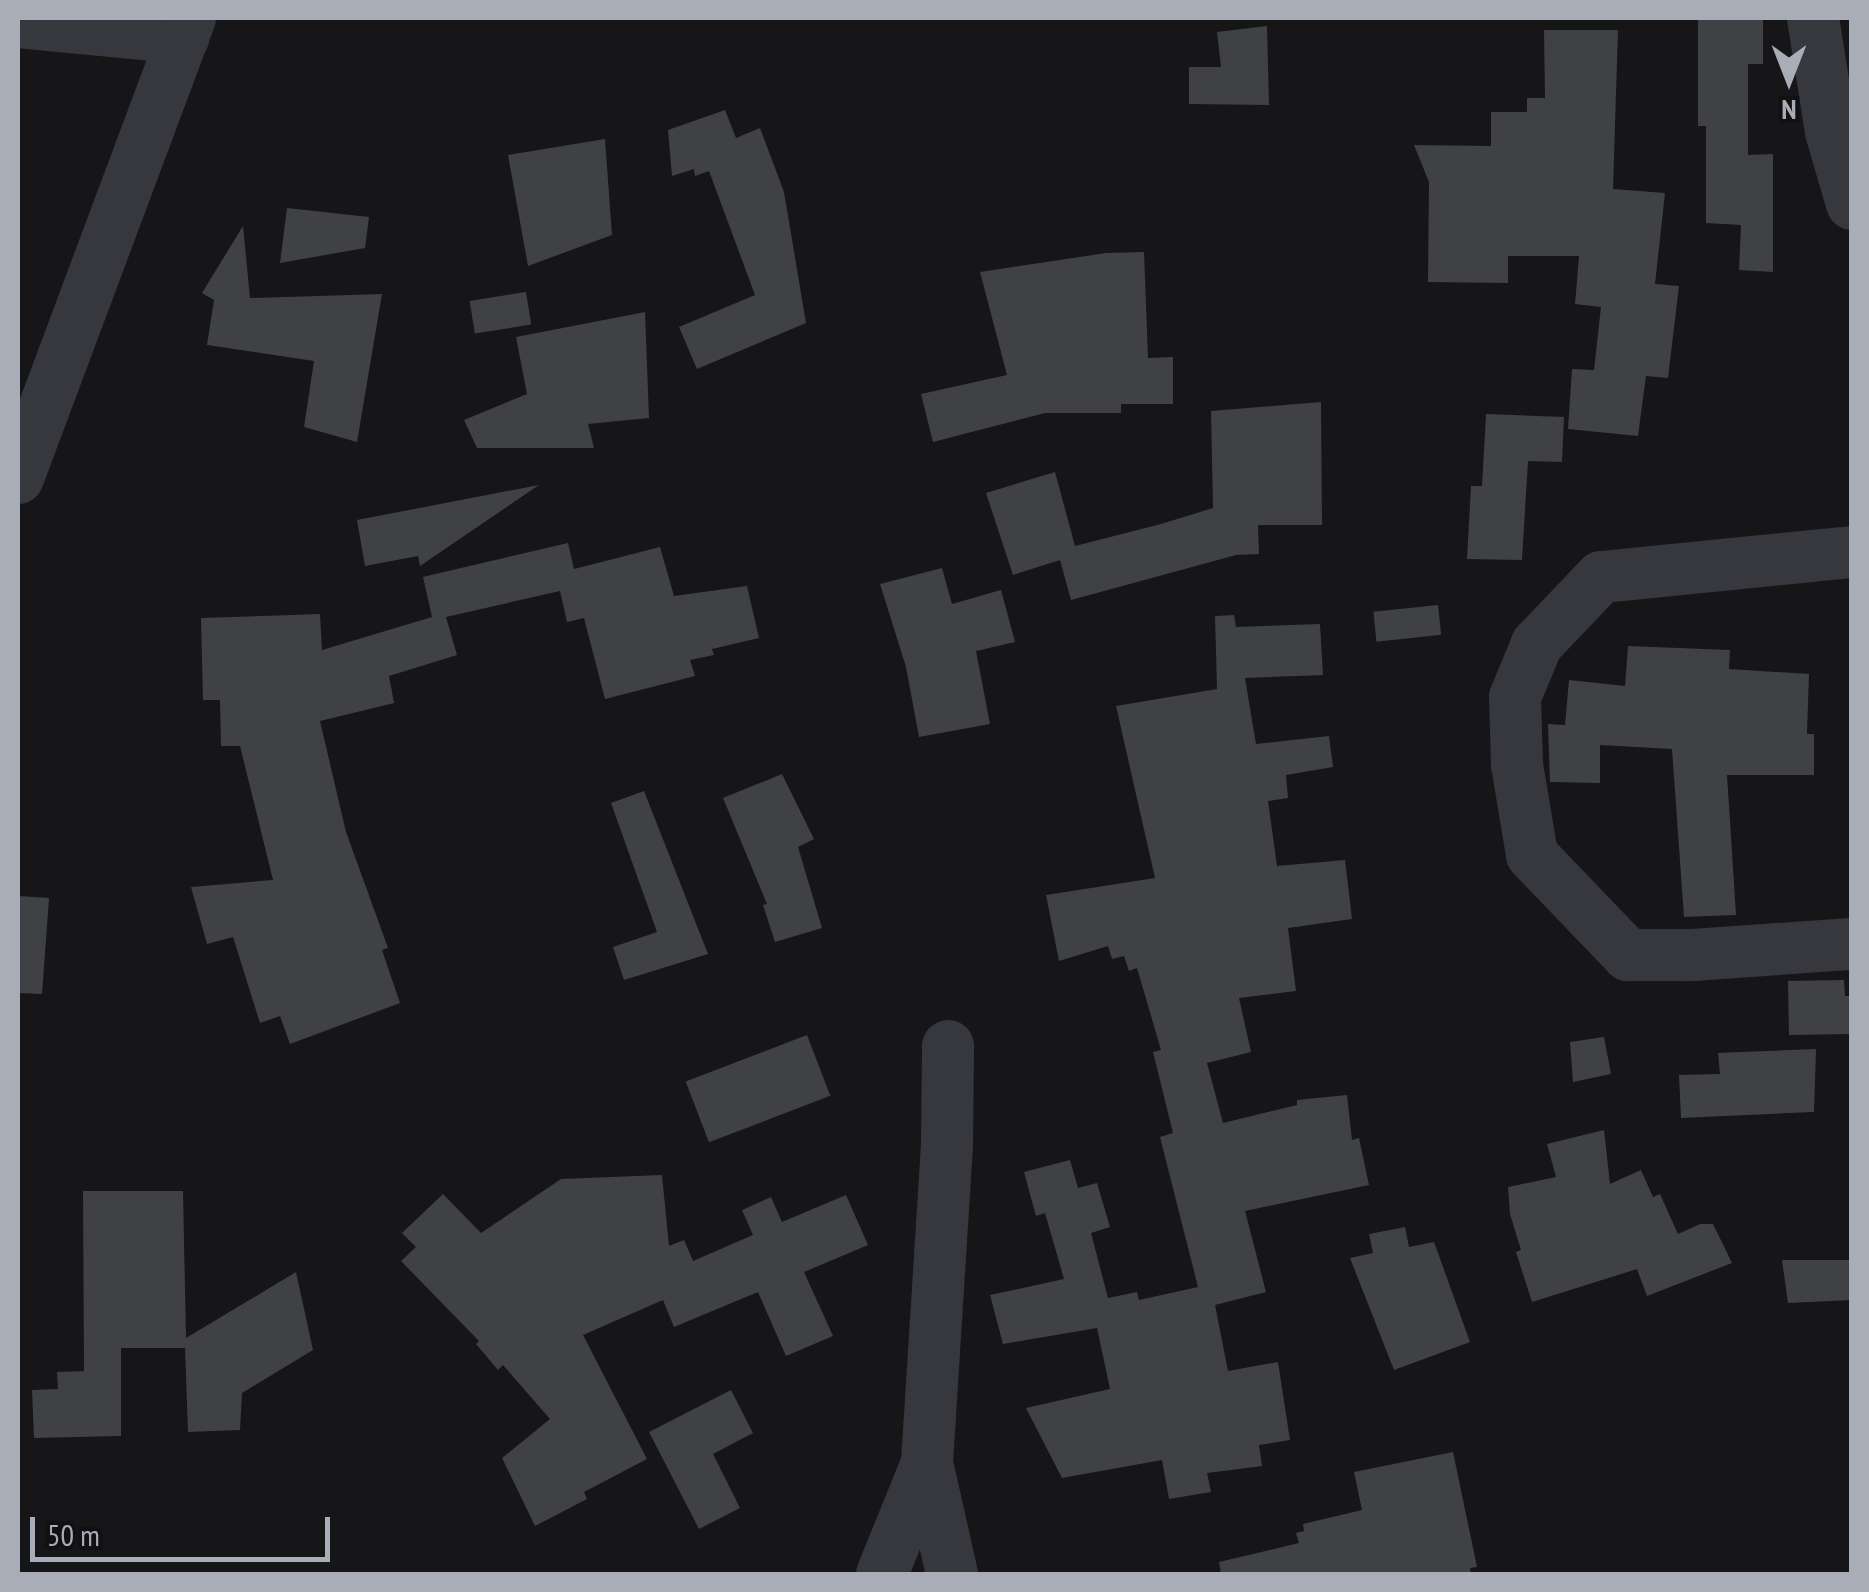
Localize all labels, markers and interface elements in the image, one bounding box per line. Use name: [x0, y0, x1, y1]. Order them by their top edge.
north arrow: [1739, 30, 1839, 130]
text: N: [1781, 92, 1797, 129]
scale bar: [35, 1497, 335, 1559]
text: 50 m: [47, 1515, 100, 1554]

